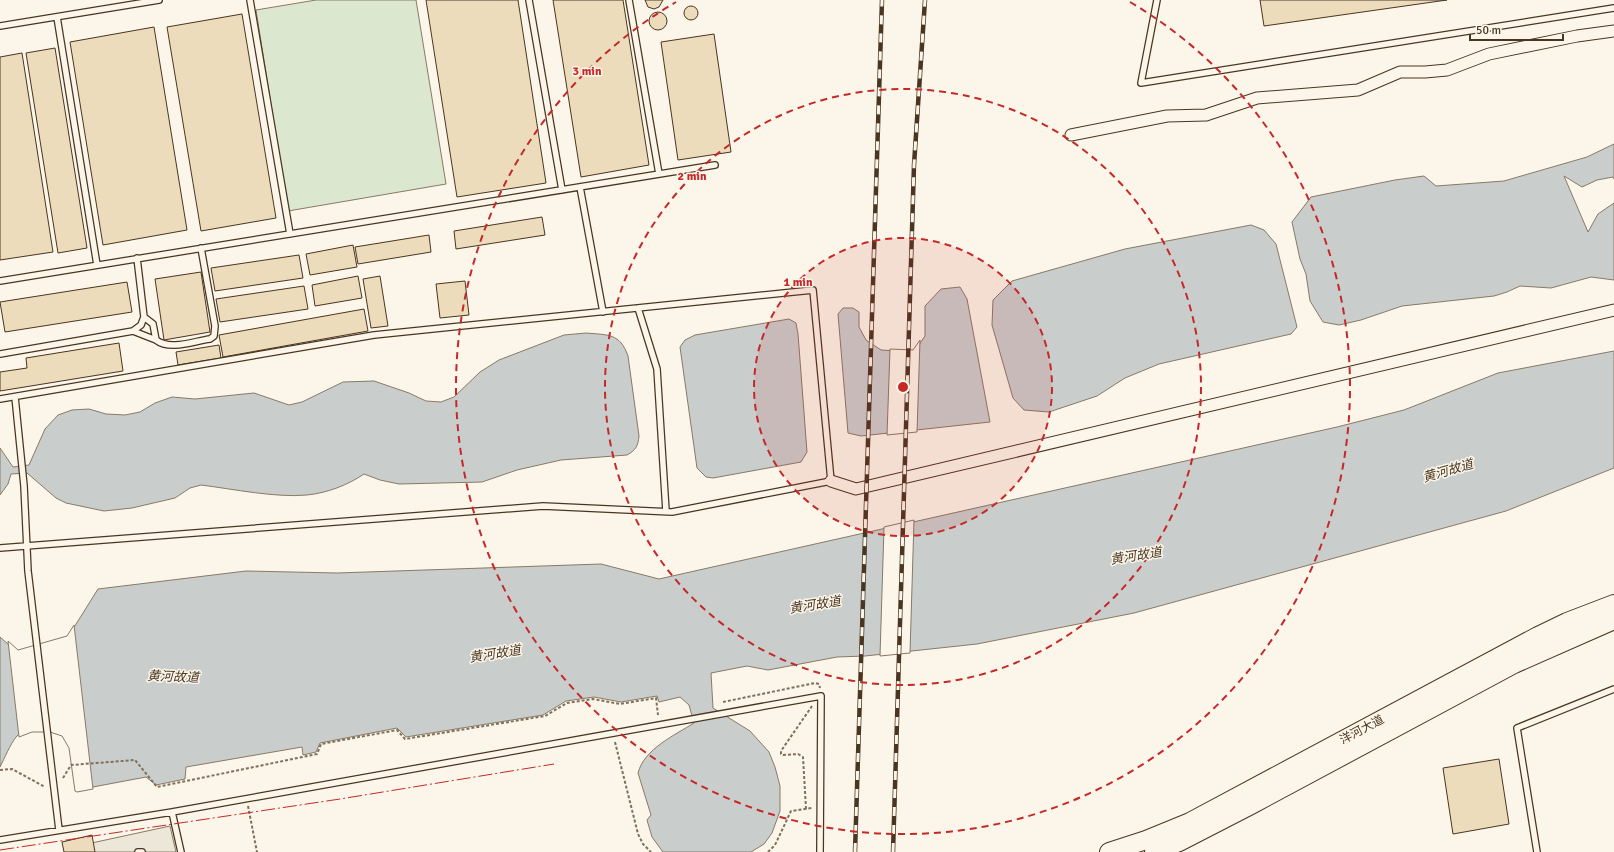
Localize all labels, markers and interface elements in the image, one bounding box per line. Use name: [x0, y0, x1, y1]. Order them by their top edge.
scale bar: [1470, 16, 1563, 42]
text: 50 m: [1476, 23, 1501, 38]
text: 3 min: [573, 64, 602, 79]
text: 2 min: [678, 169, 707, 184]
text: 1 min: [784, 275, 813, 290]
centre of rings: [896, 380, 910, 394]
water label: 黄河故道: [1421, 456, 1477, 486]
water label: 黄河故道: [1109, 544, 1165, 568]
water label: 黄河故道: [788, 593, 844, 617]
water label: 黄河故道: [468, 642, 524, 666]
water label: 黄河故道: [147, 668, 201, 686]
street label: 洋河大道: [1337, 712, 1387, 748]

